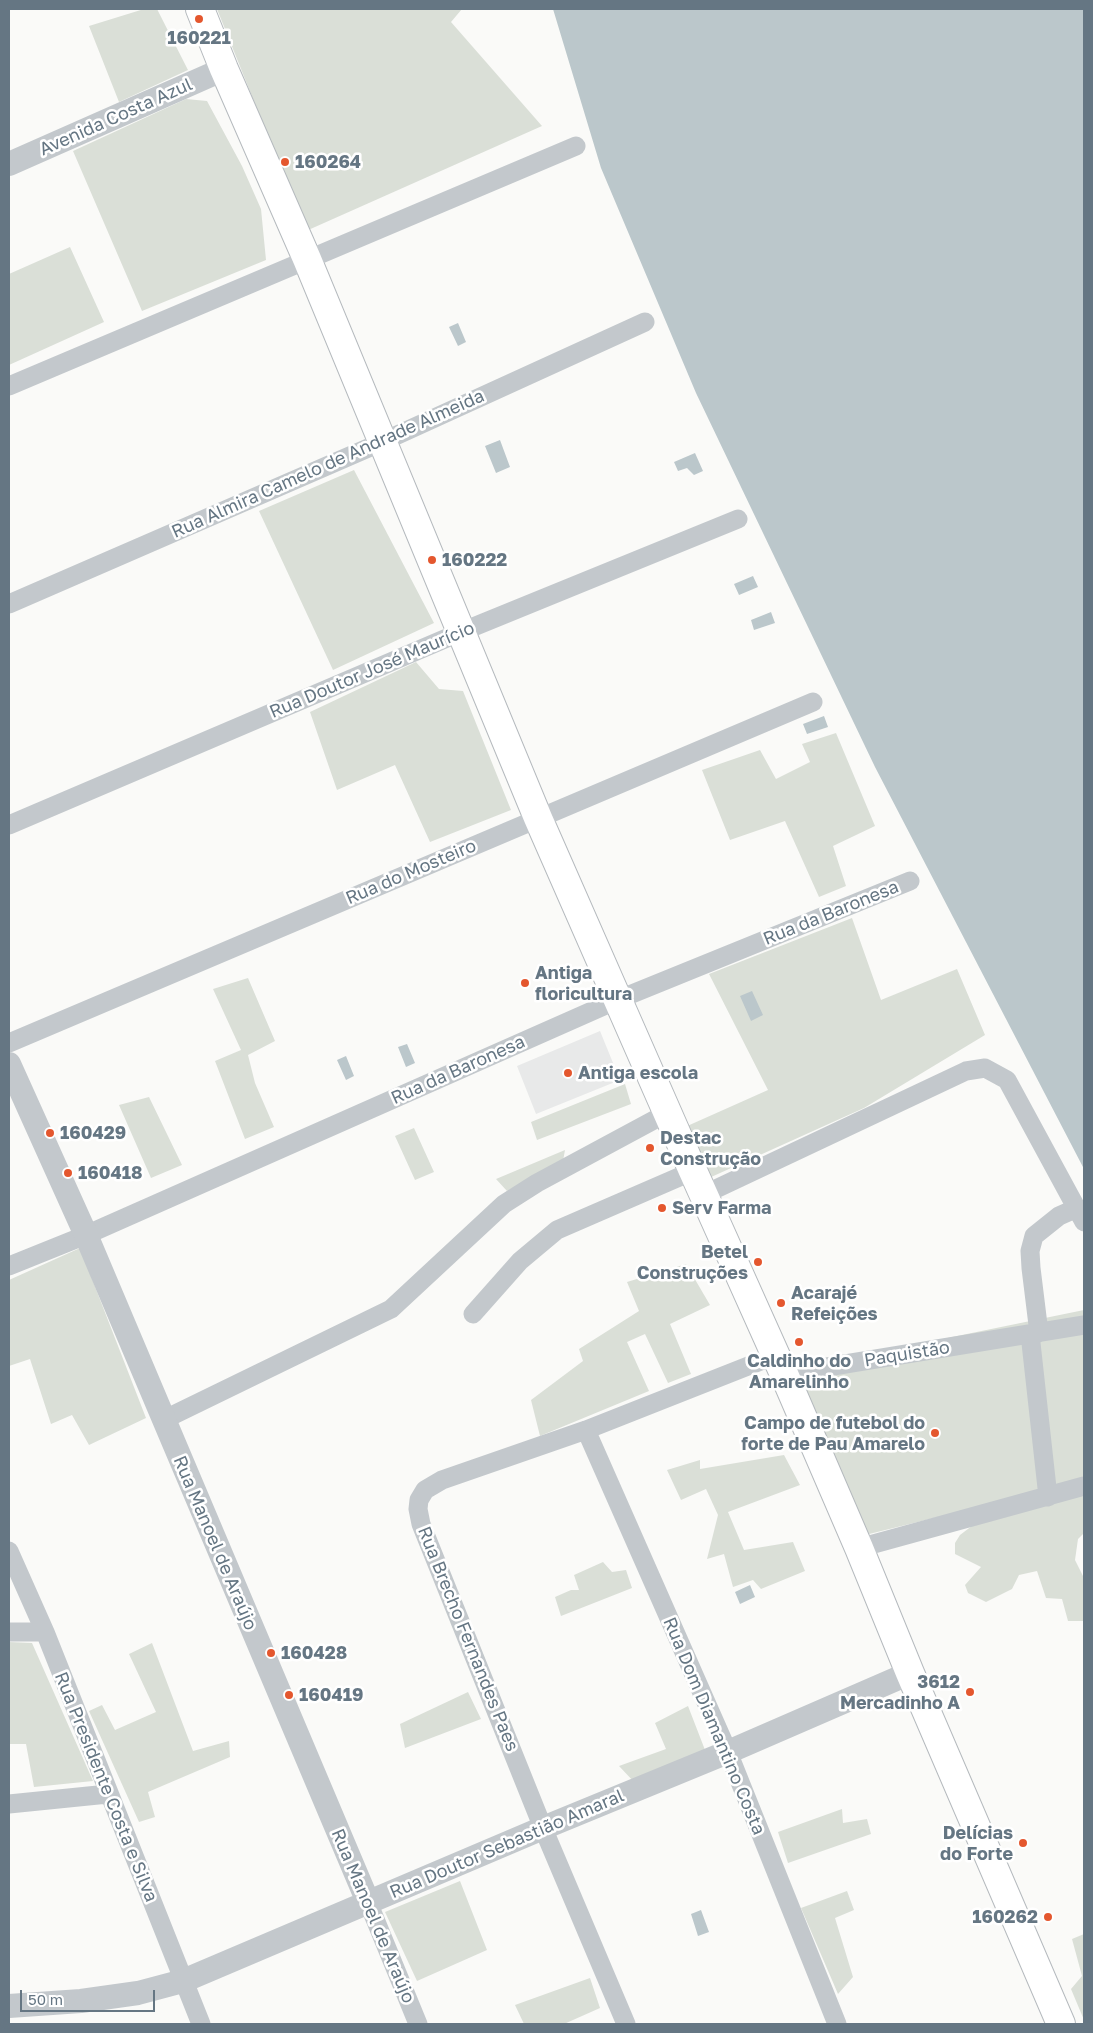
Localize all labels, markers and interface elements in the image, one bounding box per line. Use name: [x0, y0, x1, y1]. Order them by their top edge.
marker: 160221: [193, 13, 205, 25]
place label: 160221: [167, 27, 231, 49]
street label: Avenida Costa Azul: [36, 74, 196, 160]
place label: 160264: [295, 151, 361, 173]
marker: 160264: [279, 156, 291, 168]
street label: Rua Almira Camelo de Andrade Almeida: [168, 385, 488, 543]
place label: 160222: [442, 549, 507, 571]
marker: 160222: [426, 554, 438, 566]
street label: Rua Doutor José Maurício: [266, 617, 478, 723]
street label: Rua do Mosteiro: [342, 835, 480, 909]
street label: Rua da Baronesa: [760, 876, 902, 950]
place label: Antiga floricultura: [535, 962, 632, 1004]
marker: Antiga floricultura: [519, 977, 531, 989]
street label: Rua da Baronesa: [388, 1031, 528, 1109]
place label: Antiga escola: [578, 1062, 698, 1084]
marker: Antiga escola: [562, 1067, 574, 1079]
place label: 160429: [60, 1122, 126, 1144]
marker: 160429: [44, 1127, 56, 1139]
place label: Destac Construção: [660, 1127, 761, 1170]
marker: Destac Construção: [644, 1142, 656, 1154]
place label: 160418: [78, 1162, 142, 1184]
marker: 160418: [62, 1167, 74, 1179]
place label: Serv Farma: [672, 1197, 771, 1219]
marker: Serv Farma: [656, 1202, 668, 1214]
place label: Betel Construções: [637, 1241, 748, 1284]
marker: Betel Construções: [752, 1256, 764, 1268]
place label: Acarajé Refeições: [791, 1282, 878, 1325]
marker: Acarajé Refeições: [775, 1297, 787, 1309]
marker: Caldinho do Amarelinho: [793, 1336, 805, 1348]
street label: Paquistão: [863, 1337, 951, 1371]
place label: Caldinho do Amarelinho: [747, 1350, 851, 1392]
place label: Campo de futebol do forte de Pau Amarelo: [741, 1412, 925, 1455]
marker: Campo de futebol do forte de Pau Amarelo: [929, 1427, 941, 1439]
street label: Rua Manoel de Araújo: [168, 1453, 262, 1633]
street label: Rua Brecho Fernandes Paes: [413, 1523, 523, 1755]
street label: Rua Dom Diamantino Costa: [658, 1614, 770, 1838]
place label: 160428: [281, 1642, 347, 1664]
marker: 160428: [265, 1647, 277, 1659]
street label: Rua Presidente Costa e Silva: [50, 1669, 162, 1905]
place label: 3612 Mercadinho A: [840, 1671, 960, 1714]
place label: 160419: [299, 1684, 363, 1706]
marker: 3612 Mercadinho A: [964, 1686, 976, 1698]
marker: 160419: [283, 1689, 295, 1701]
street label: Rua Doutor Sebastião Amaral: [387, 1785, 627, 1903]
place label: Delícias do Forte: [940, 1822, 1013, 1865]
street label: Rua Manoel de Araújo: [326, 1826, 420, 2006]
marker: Delícias do Forte: [1017, 1837, 1029, 1849]
place label: 160262: [972, 1906, 1038, 1928]
marker: 160262: [1042, 1911, 1054, 1923]
scale bar: [22, 1980, 158, 2012]
text: 50 m: [28, 1990, 63, 2008]

